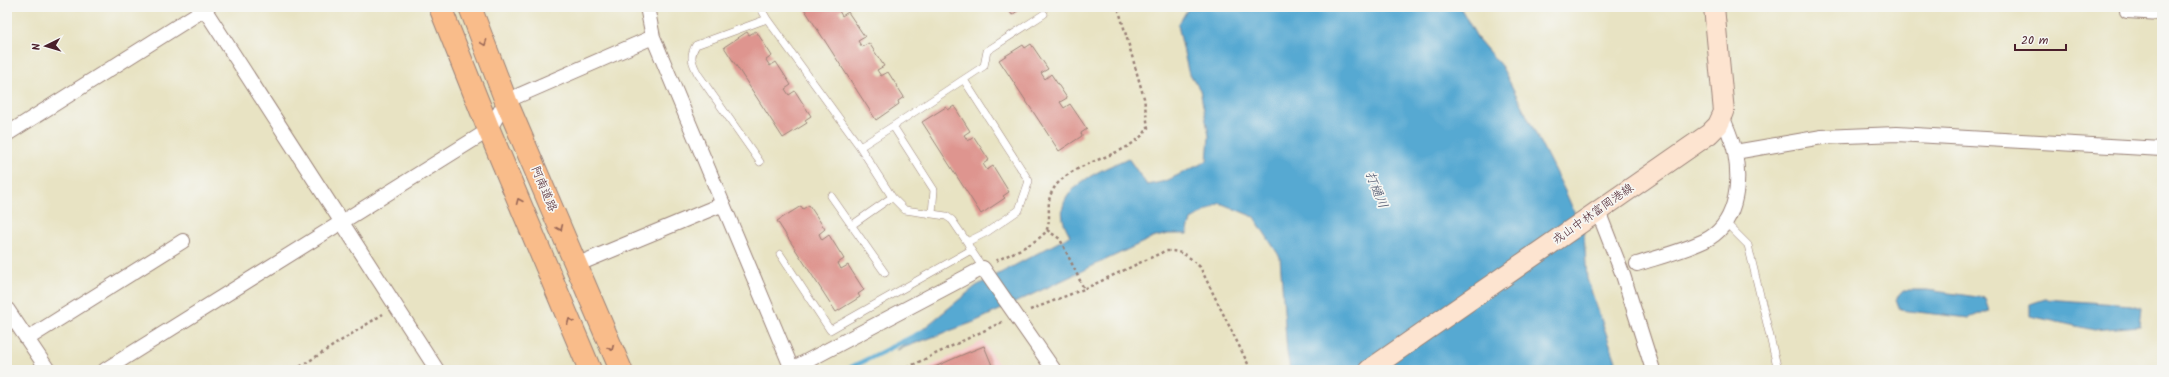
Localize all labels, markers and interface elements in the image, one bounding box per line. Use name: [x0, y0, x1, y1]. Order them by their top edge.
north arrow: [26, 26, 66, 66]
scale bar: [2015, 26, 2066, 52]
text: 20 m: [2021, 31, 2049, 50]
one-way arrow: [480, 40, 488, 47]
text: N: [28, 42, 46, 51]
street label: 阿南道路: [526, 163, 562, 215]
water label: 打樋川: [1359, 168, 1393, 212]
street label: 戎山中林富岡港線: [1548, 179, 1638, 249]
one-way arrow: [516, 198, 524, 205]
one-way arrow: [556, 225, 564, 232]
one-way arrow: [566, 318, 574, 325]
one-way arrow: [607, 344, 615, 351]

